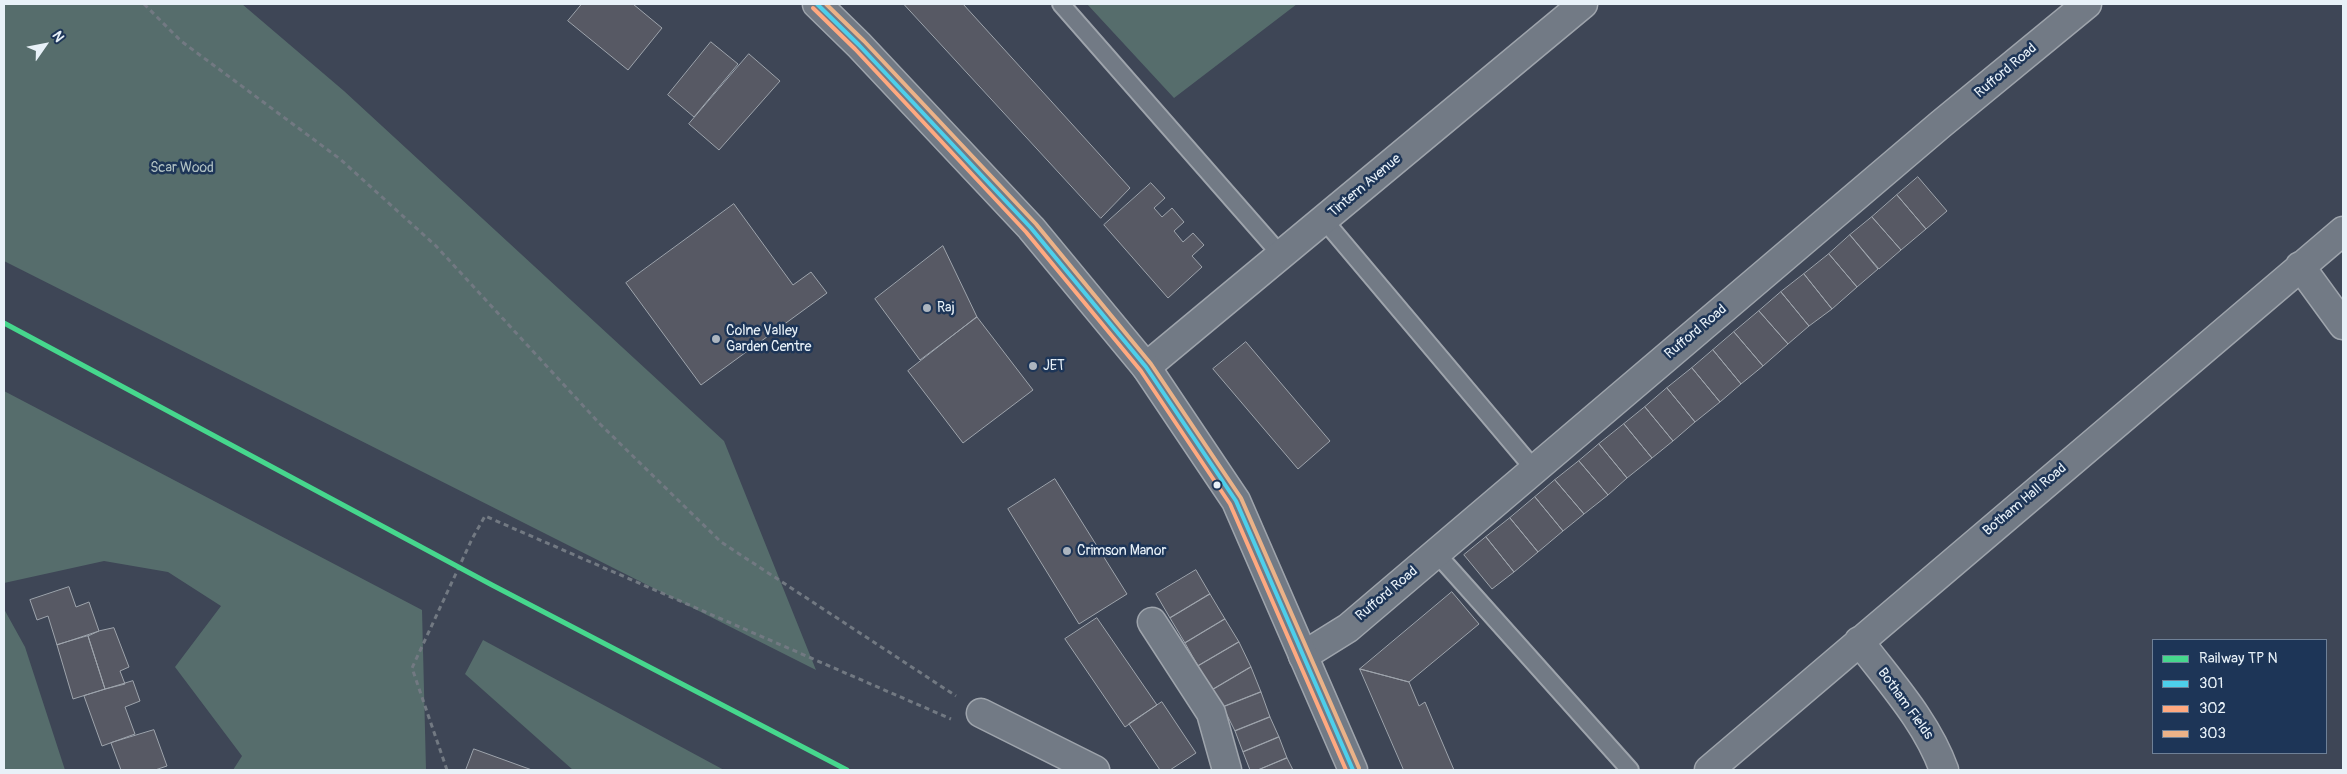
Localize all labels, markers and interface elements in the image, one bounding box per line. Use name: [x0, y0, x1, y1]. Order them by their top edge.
north arrow: [20, 20, 70, 70]
text: N: [48, 28, 68, 45]
street label: Rufford Road: [1972, 40, 2040, 102]
street label: Tintern Avenue: [1325, 151, 1405, 221]
park label: Scar Wood: [150, 160, 214, 176]
place label: Raj: [937, 300, 955, 316]
street label: Rufford Road: [1662, 301, 1730, 363]
marker: Raj: [921, 302, 933, 314]
place label: Colne Valley Garden Centre: [726, 323, 811, 356]
marker: Colne Valley Garden Centre: [710, 333, 722, 345]
place label: JET: [1043, 358, 1065, 374]
marker: JET: [1027, 360, 1039, 372]
street label: Botham Hall Road: [1980, 460, 2070, 540]
unlabelled marker: [1212, 480, 1222, 490]
place label: Crimson Manor: [1077, 543, 1167, 559]
marker: Crimson Manor: [1061, 545, 1073, 557]
street label: Rufford Road: [1353, 563, 1421, 625]
legend: [2152, 639, 2327, 754]
text: Railway TP N: [2199, 649, 2278, 668]
street label: Botham Fields: [1874, 665, 1936, 743]
text: 301: [2199, 674, 2223, 693]
text: 302: [2199, 699, 2226, 718]
text: 303: [2199, 724, 2226, 743]

